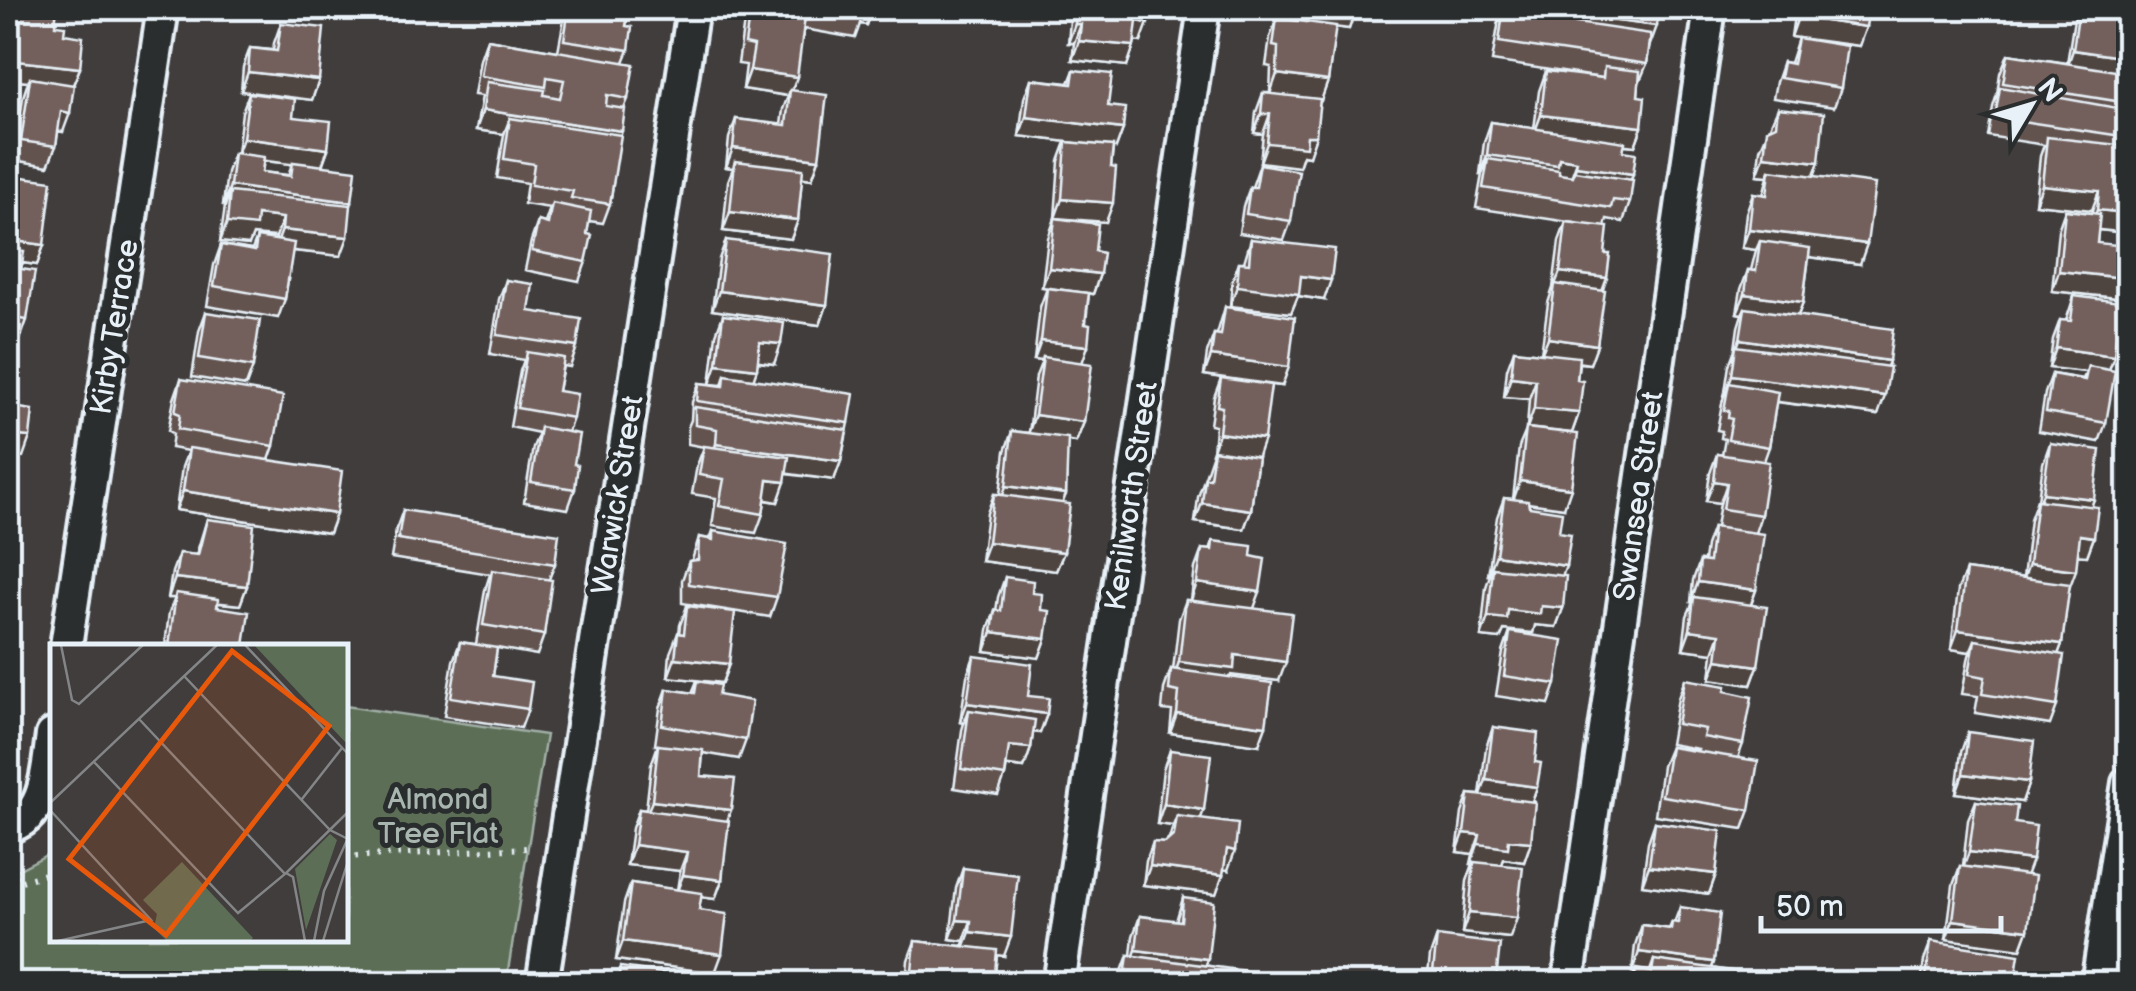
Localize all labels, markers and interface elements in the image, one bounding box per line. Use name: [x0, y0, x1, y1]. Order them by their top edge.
north arrow: [1981, 55, 2081, 155]
text: N: [2030, 72, 2069, 109]
street label: Kirby Terrace: [83, 237, 147, 417]
street label: Kenilworth Street: [1098, 379, 1166, 613]
street label: Swansea Street: [1606, 389, 1672, 603]
street label: Warwick Street: [584, 393, 652, 597]
inset map: [50, 644, 348, 941]
park label: Almond Tree Flat: [378, 782, 499, 852]
scale bar: [1761, 871, 2001, 933]
text: 50 m: [1776, 889, 1844, 925]

